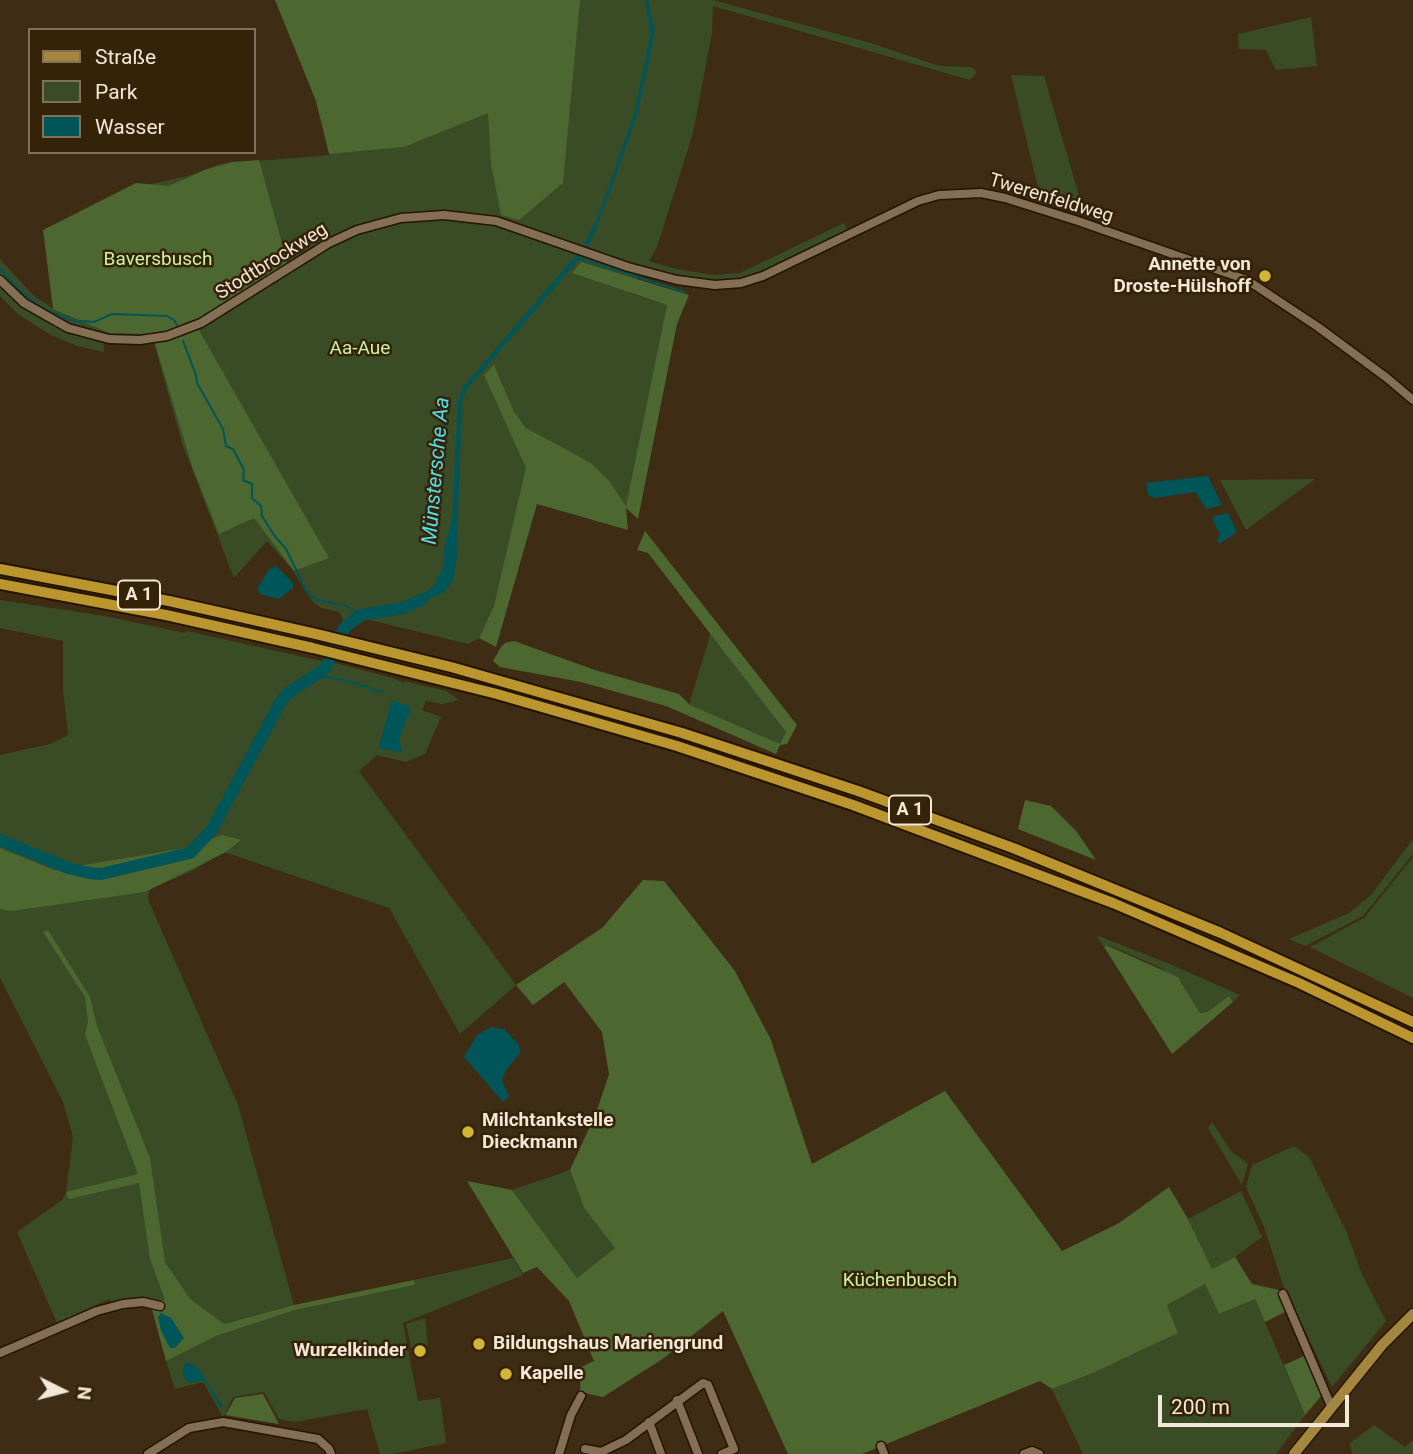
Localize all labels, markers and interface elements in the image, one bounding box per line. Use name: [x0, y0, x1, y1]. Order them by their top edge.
legend: [28, 28, 256, 154]
text: Straße: [95, 45, 156, 69]
text: Park: [95, 80, 137, 104]
text: Wasser: [95, 115, 165, 139]
street label: Twerenfeldweg: [986, 169, 1116, 229]
street label: Stodtbrockweg: [212, 219, 332, 305]
park label: Baversbusch: [104, 249, 212, 271]
place label: Annette von Droste-Hülshoff: [1114, 254, 1251, 298]
marker: Annette von Droste-Hülshoff: [1257, 268, 1273, 284]
park label: Aa-Aue: [330, 338, 390, 360]
water label: Münstersche Aa: [418, 396, 456, 546]
road number: A 1: [118, 580, 160, 610]
road number: A 1: [889, 796, 931, 824]
place label: Milchtankstelle Dieckmann: [482, 1110, 613, 1154]
marker: Milchtankstelle Dieckmann: [460, 1124, 476, 1140]
park label: Küchenbusch: [843, 1270, 957, 1292]
place label: Bildungshaus Mariengrund: [493, 1333, 723, 1355]
marker: Bildungshaus Mariengrund: [471, 1336, 487, 1352]
place label: Wurzelkinder: [293, 1340, 406, 1362]
marker: Wurzelkinder: [412, 1343, 428, 1359]
north arrow: [28, 1356, 98, 1426]
place label: Kapelle: [520, 1363, 584, 1385]
marker: Kapelle: [498, 1366, 514, 1382]
scale bar: [1161, 1380, 1352, 1424]
text: N: [72, 1385, 97, 1401]
text: 200 m: [1171, 1395, 1230, 1419]

